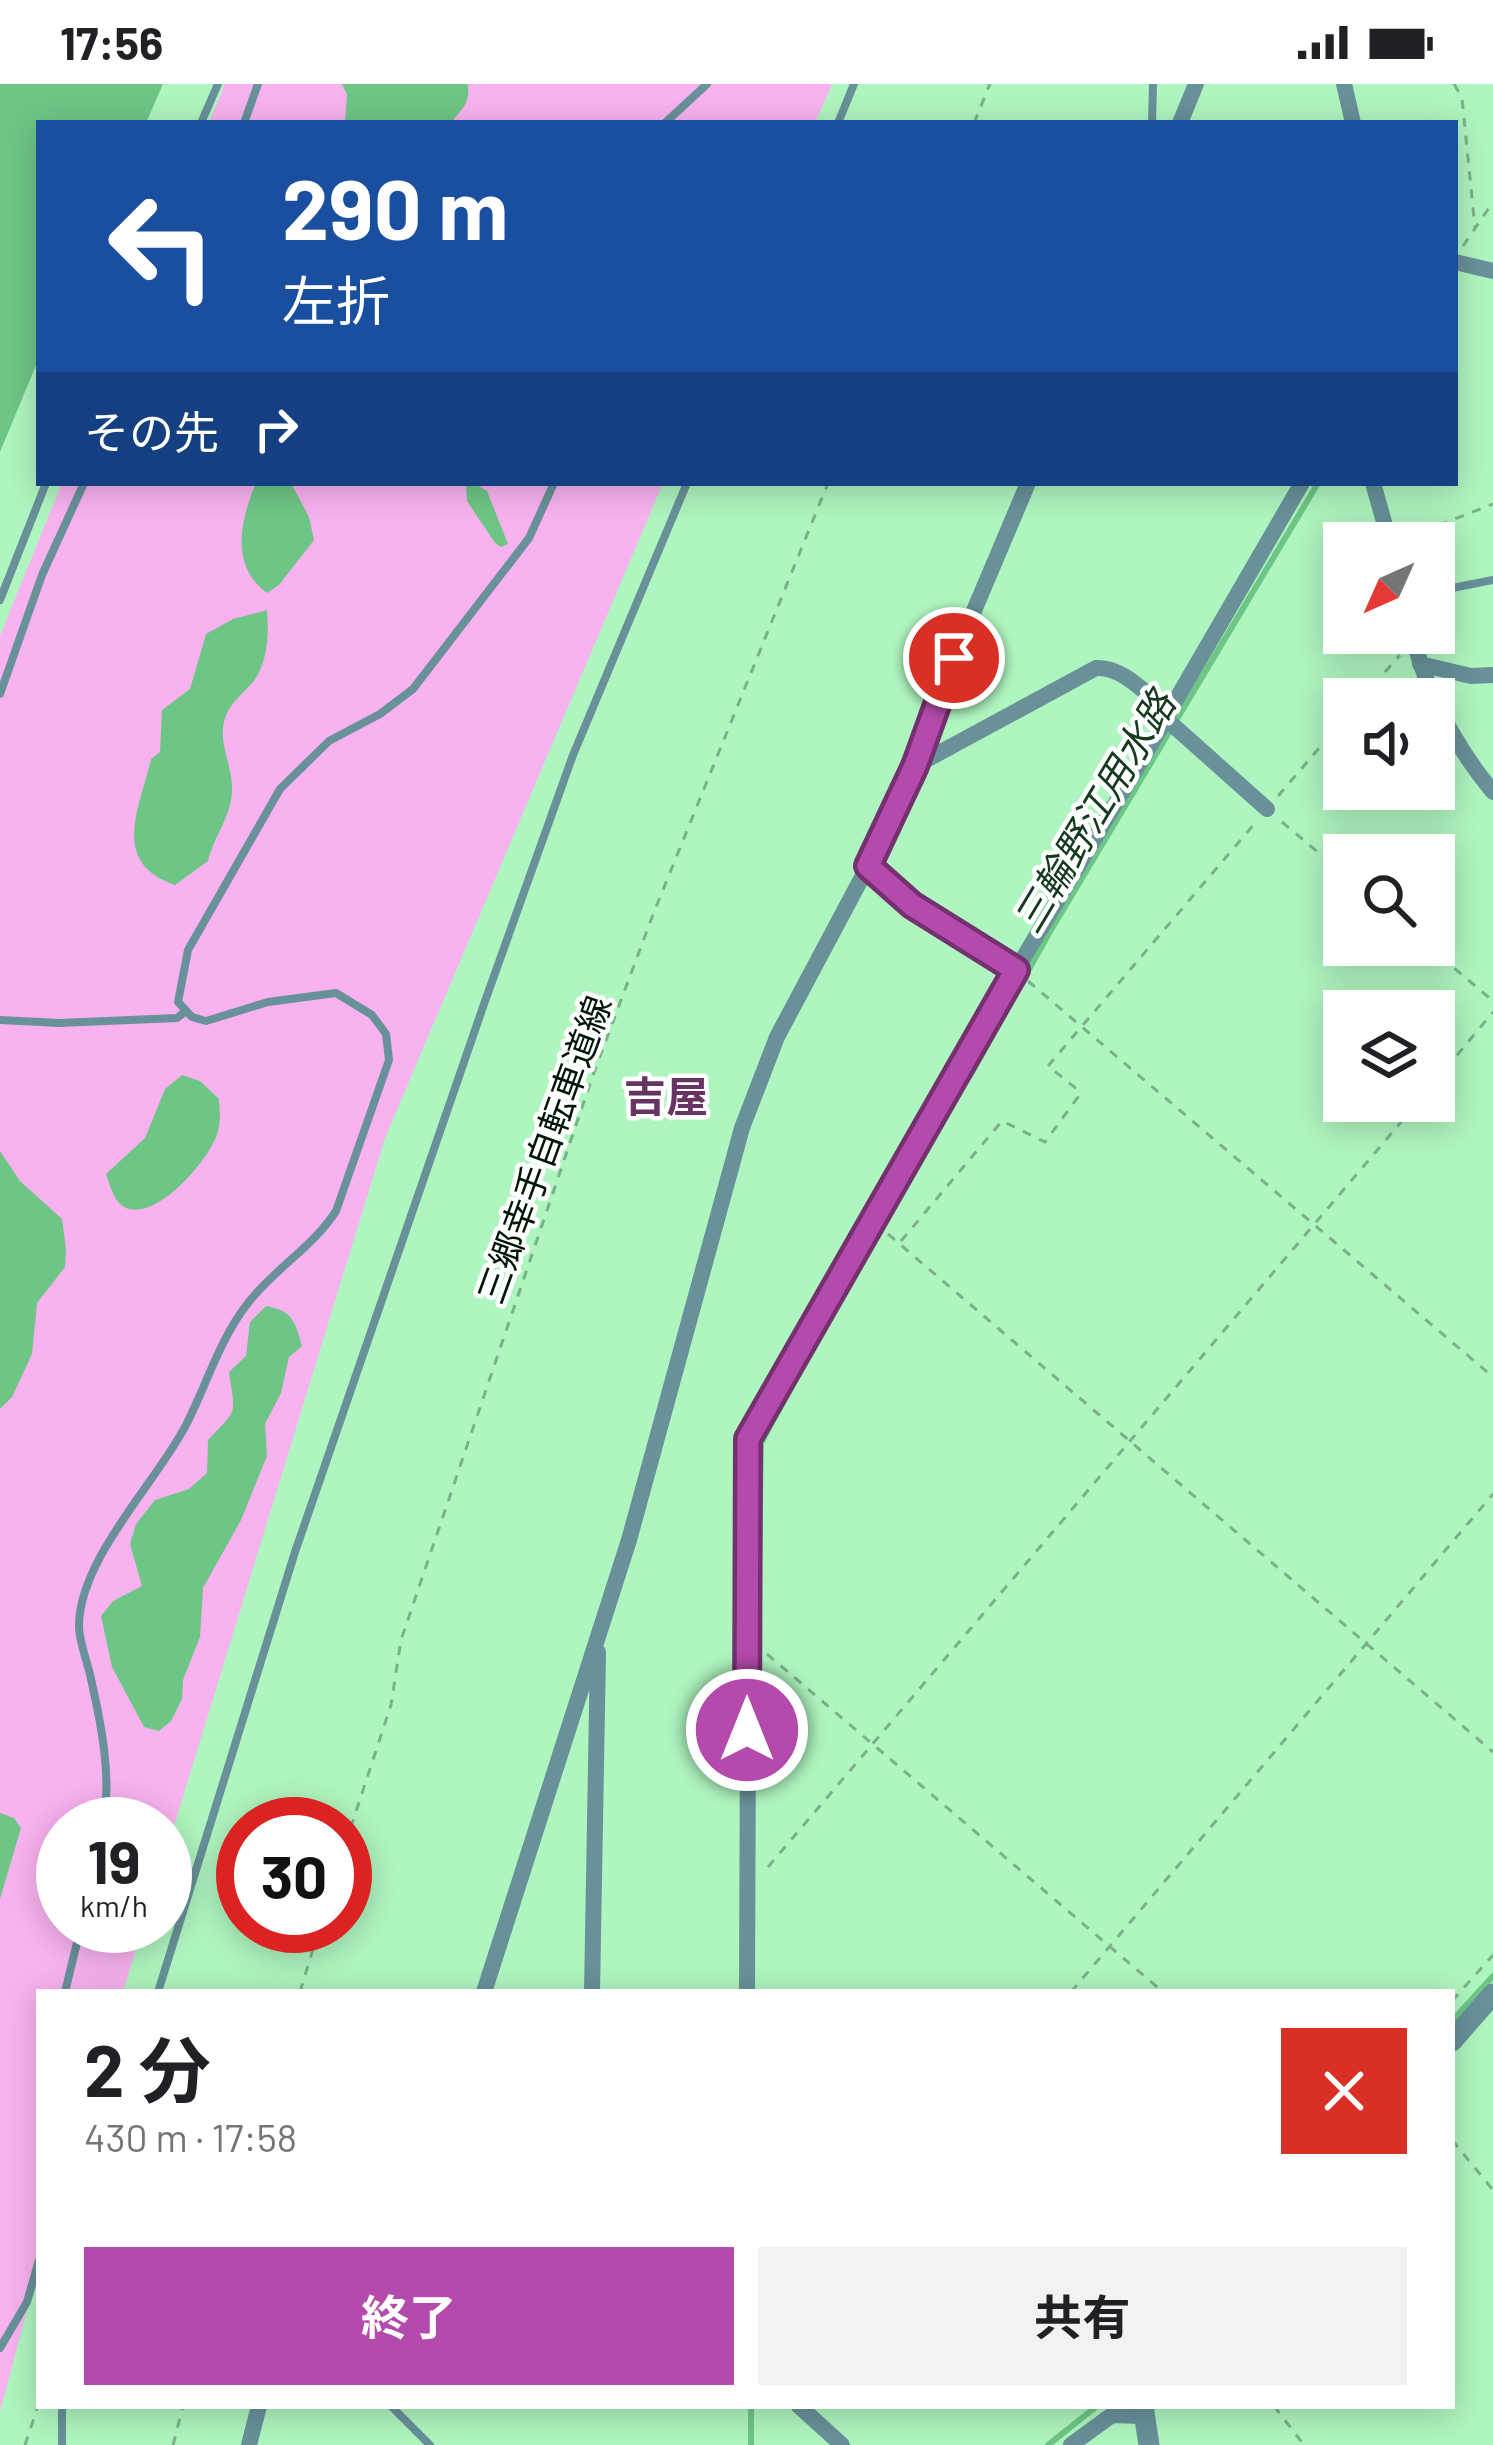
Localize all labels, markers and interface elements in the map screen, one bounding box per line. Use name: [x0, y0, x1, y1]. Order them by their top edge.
text: 17:56: [60, 15, 163, 69]
text: 290 m: [282, 156, 508, 257]
icon: left: [84, 168, 240, 324]
text: 左折: [282, 267, 390, 332]
icon: right: [243, 396, 309, 462]
text: その先: [84, 404, 219, 458]
north arrow: [1323, 522, 1455, 654]
map controls: [1323, 522, 1455, 1122]
pin: [903, 607, 1005, 709]
icon: arrive: [921, 625, 987, 691]
button: sound: [1323, 678, 1455, 810]
water label: 三輪野江用水路: [1003, 679, 1185, 940]
button: search: [1323, 834, 1455, 966]
street label: 三郷幸手自転車道線: [467, 989, 619, 1309]
button: layers: [1323, 990, 1455, 1122]
district label: 吉屋: [624, 1070, 708, 1120]
position arrow: [684, 1667, 810, 1793]
speed limit sign: 30: [216, 1797, 372, 1953]
text: 19: [87, 1824, 141, 1896]
text: km/h: [80, 1887, 148, 1923]
text: 2 分: [84, 2025, 211, 2111]
button: close: [1281, 2028, 1407, 2154]
text: 430 m · 17:58: [84, 2113, 297, 2160]
button: 終了: [84, 2247, 734, 2385]
button: 共有: [758, 2247, 1407, 2385]

